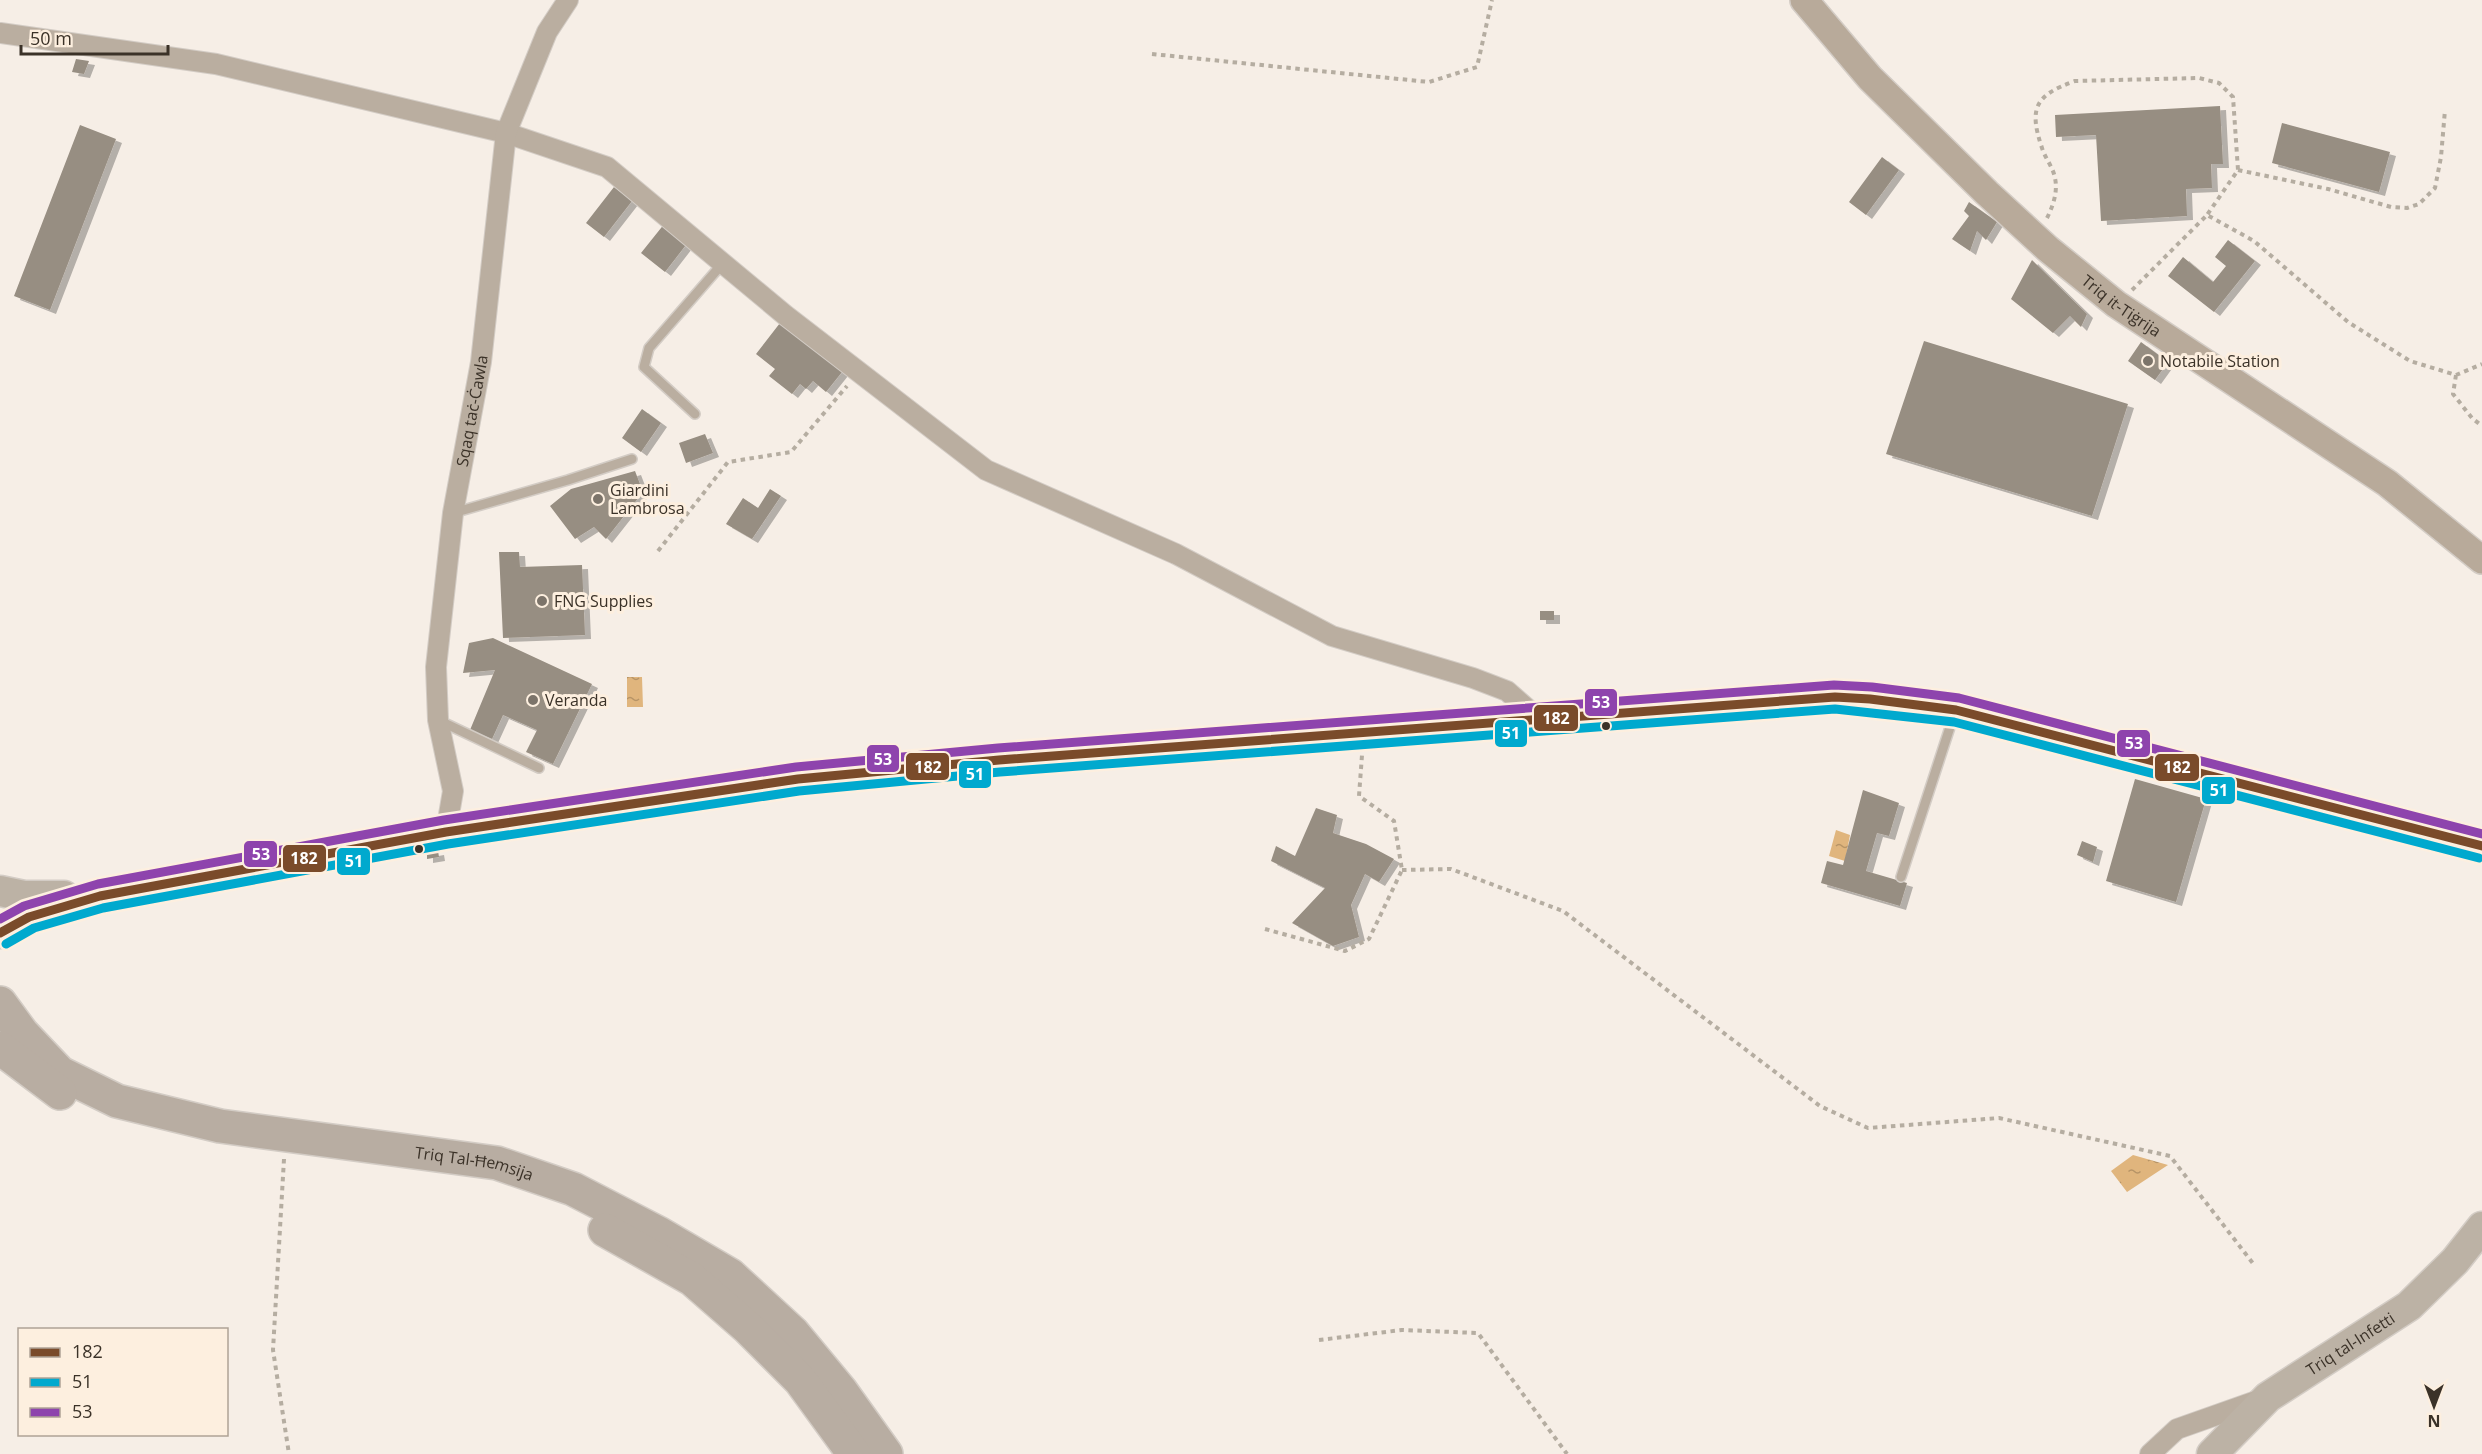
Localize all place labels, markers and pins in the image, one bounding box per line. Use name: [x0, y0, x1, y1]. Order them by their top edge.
place label: Notabile Station: [2160, 350, 2280, 372]
marker: Notabile Station: [2141, 354, 2155, 368]
place label: Giardini Lambrosa: [610, 479, 685, 519]
marker: Giardini Lambrosa: [591, 492, 605, 506]
place label: FNG Supplies: [554, 590, 653, 612]
marker: FNG Supplies: [535, 594, 549, 608]
place label: Veranda: [545, 689, 607, 711]
marker: Veranda: [526, 693, 540, 707]
unlabelled marker: [1600, 720, 1612, 732]
unlabelled marker: [413, 843, 425, 855]

